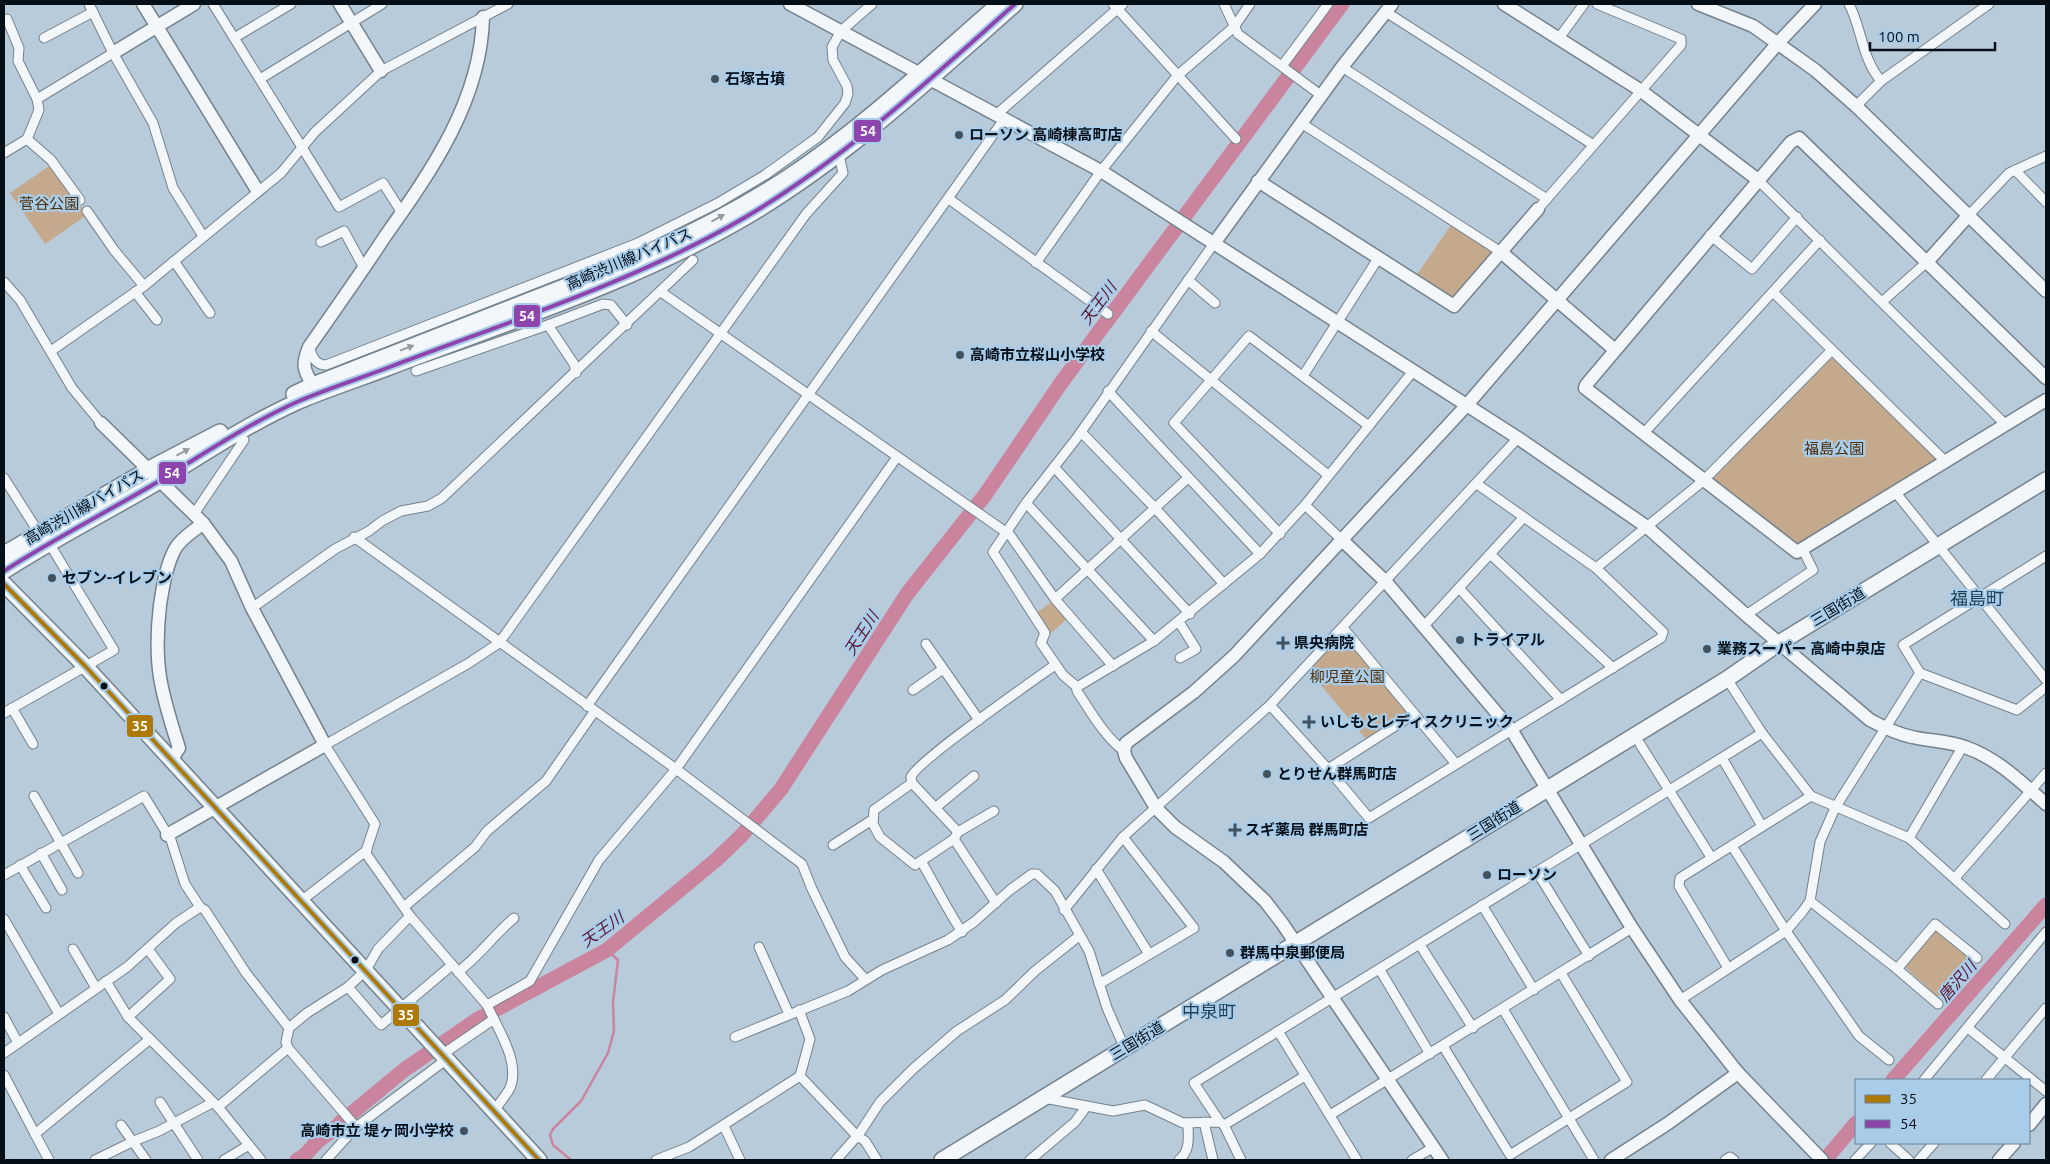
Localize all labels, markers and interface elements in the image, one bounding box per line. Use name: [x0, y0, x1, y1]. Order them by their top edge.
scale bar: [1870, 20, 1995, 52]
text: 100 m: [1878, 28, 1920, 45]
place label: 石塚古墳: [725, 70, 785, 87]
marker: 石塚古墳: [709, 73, 721, 85]
line badge: 54: [853, 119, 882, 143]
text: 54: [860, 123, 876, 139]
place label: ローソン 高崎棟高町店: [969, 126, 1123, 143]
marker: ローソン 高崎棟高町店: [953, 129, 965, 141]
park label: 菅谷公園: [19, 195, 79, 212]
one-way arrow: [711, 214, 726, 222]
street label: 高崎渋川線バイパス: [563, 224, 694, 293]
water label: 天王川: [1076, 277, 1121, 328]
line badge: 54: [513, 304, 541, 328]
text: 54: [519, 308, 535, 324]
one-way arrow: [400, 344, 415, 352]
place label: 高崎市立桜山小学校: [970, 346, 1105, 363]
marker: 高崎市立桜山小学校: [954, 349, 966, 361]
park label: 福島公園: [1804, 440, 1864, 457]
one-way arrow: [176, 447, 189, 456]
line badge: 54: [158, 461, 187, 485]
text: 54: [164, 465, 180, 481]
street label: 高崎渋川線バイパス: [21, 466, 146, 548]
place label: セブン-イレブン: [62, 569, 172, 586]
marker: セブン-イレブン: [46, 572, 58, 584]
street label: 三国街道: [1808, 584, 1868, 629]
district label: 福島町: [1950, 588, 2004, 608]
water label: 天王川: [840, 606, 883, 658]
place label: トライアル: [1470, 631, 1545, 648]
place label: 県央病院: [1294, 634, 1354, 651]
marker: トライアル: [1454, 634, 1466, 646]
marker: 県央病院: [1276, 636, 1290, 650]
place label: 業務スーパー 高崎中泉店: [1717, 640, 1885, 657]
marker: 業務スーパー 高崎中泉店: [1701, 643, 1713, 655]
park label: 柳児童公園: [1309, 668, 1385, 685]
unlabelled marker: [99, 681, 109, 691]
place label: いしもとレディスクリニック: [1320, 713, 1514, 730]
line badge: 35: [126, 714, 154, 738]
marker: いしもとレディスクリニック: [1302, 715, 1316, 729]
text: 35: [132, 718, 148, 734]
place label: とりせん群馬町店: [1277, 765, 1397, 782]
marker: とりせん群馬町店: [1261, 768, 1273, 780]
street label: 三国街道: [1464, 797, 1524, 844]
place label: スギ薬局 群馬町店: [1245, 821, 1369, 838]
marker: スギ薬局 群馬町店: [1229, 824, 1241, 836]
place label: ローソン: [1497, 866, 1557, 883]
marker: ローソン: [1481, 869, 1493, 881]
water label: 天王川: [577, 907, 628, 950]
place label: 群馬中泉郵便局: [1240, 944, 1345, 961]
marker: 群馬中泉郵便局: [1224, 947, 1236, 959]
unlabelled marker: [350, 955, 360, 965]
water label: 唐沢川: [1934, 955, 1981, 1005]
district label: 中泉町: [1182, 1001, 1236, 1021]
line badge: 35: [392, 1003, 420, 1027]
text: 35: [398, 1007, 414, 1023]
street label: 三国街道: [1107, 1018, 1167, 1063]
legend: [1855, 1079, 2030, 1144]
text: 35: [1900, 1090, 1917, 1107]
text: 54: [1900, 1115, 1917, 1132]
place label: 高崎市立 堤ヶ岡小学校: [300, 1122, 454, 1139]
marker: 高崎市立 堤ヶ岡小学校: [458, 1125, 470, 1137]

